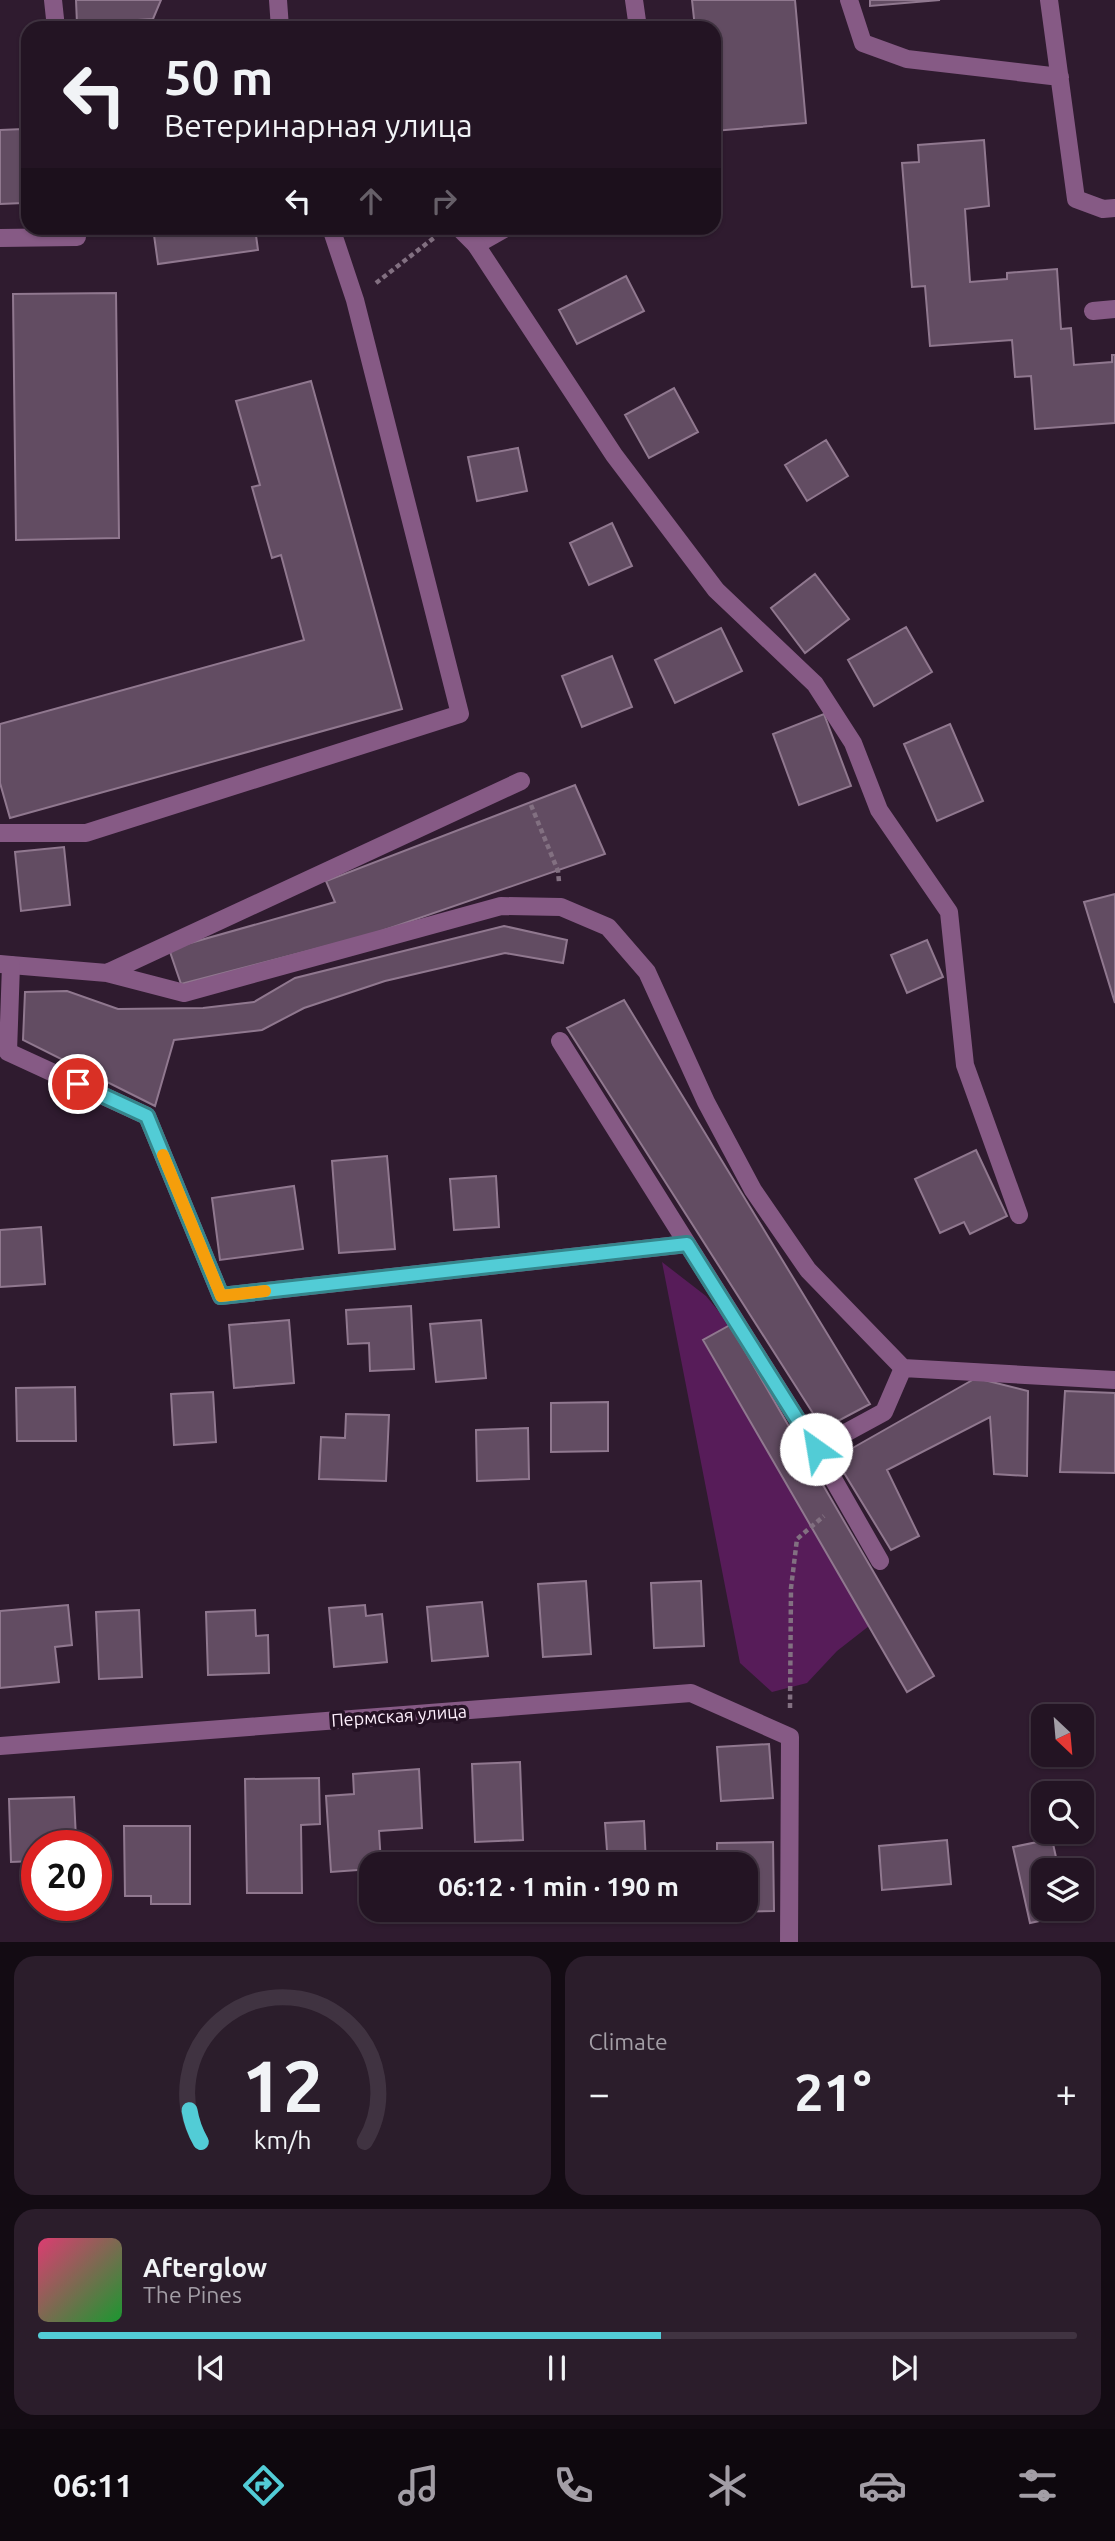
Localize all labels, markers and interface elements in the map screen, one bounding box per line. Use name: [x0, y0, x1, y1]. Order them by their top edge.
icon: left: [49, 49, 140, 140]
text: 50 m: [164, 49, 273, 104]
text: Ветеринарная улица: [164, 107, 473, 143]
icon: left: [279, 182, 317, 220]
icon: ahead: [352, 182, 390, 220]
icon: right: [425, 182, 463, 220]
pin: [48, 1054, 108, 1114]
icon: arrive: [59, 1065, 97, 1103]
position arrow: [779, 1412, 853, 1486]
street label: Пермская улица: [331, 1700, 467, 1730]
north arrow: [1031, 1704, 1094, 1768]
map controls: [1031, 1704, 1094, 1921]
button: search: [1031, 1781, 1094, 1844]
speed limit sign: 20: [21, 1830, 112, 1921]
button: layers: [1031, 1858, 1094, 1921]
text: 06:12 · 1 min · 190 m: [438, 1872, 679, 1901]
text: Climate: [589, 2029, 668, 2054]
text: 12: [241, 2044, 323, 2126]
text: 21°: [794, 2063, 871, 2121]
text: −: [589, 2072, 610, 2114]
text: +: [1056, 2072, 1077, 2114]
text: km/h: [253, 2125, 311, 2153]
text: Afterglow: [143, 2253, 267, 2282]
text: The Pines: [143, 2282, 242, 2307]
icon: previous: [192, 2349, 230, 2387]
icon: pause: [538, 2349, 576, 2387]
icon: next: [885, 2349, 923, 2387]
icon: directions: [239, 2461, 288, 2510]
icon: music: [394, 2461, 443, 2510]
icon: phone: [549, 2461, 598, 2510]
icon: climate: [703, 2461, 752, 2510]
icon: car: [858, 2461, 907, 2510]
icon: filters: [1013, 2461, 1062, 2510]
text: 06:11: [53, 2467, 133, 2503]

